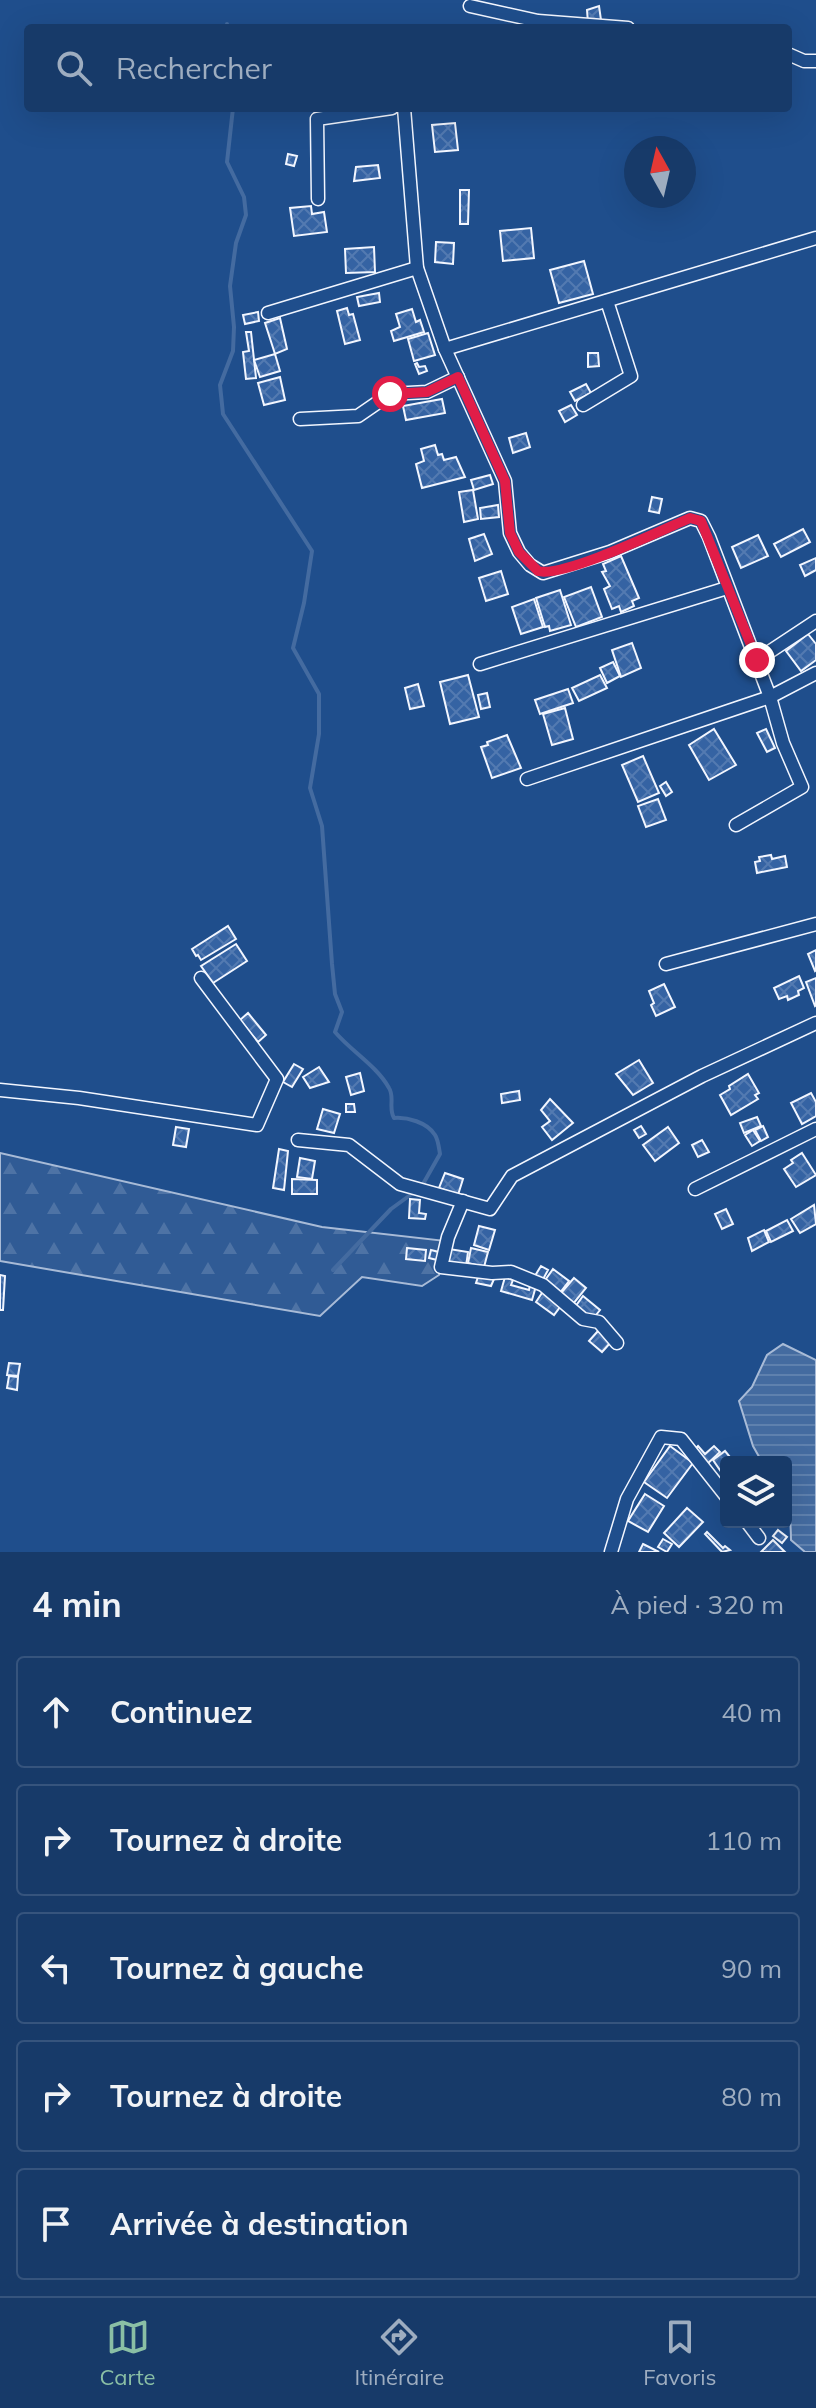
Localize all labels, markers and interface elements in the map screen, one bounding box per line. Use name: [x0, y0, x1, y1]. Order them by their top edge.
search box: [24, 24, 792, 112]
icon: search: [52, 46, 96, 90]
text: Rechercher: [116, 49, 272, 87]
north arrow: [624, 136, 696, 208]
route start: [372, 376, 408, 412]
route end: [739, 642, 775, 678]
map controls: [720, 1456, 792, 1528]
button: layers: [720, 1456, 792, 1528]
text: 4 min: [32, 1583, 122, 1626]
text: À pied · 320 m: [611, 1588, 784, 1621]
icon: ahead: [34, 1690, 78, 1734]
text: Continuez: [110, 1693, 253, 1731]
text: 40 m: [721, 1696, 782, 1729]
icon: right: [34, 1818, 78, 1862]
text: Tournez à droite: [110, 1821, 342, 1859]
text: 110 m: [706, 1824, 782, 1857]
icon: left: [34, 1946, 78, 1990]
text: Tournez à gauche: [110, 1949, 364, 1987]
text: 90 m: [721, 1952, 782, 1985]
icon: right: [34, 2074, 78, 2118]
text: Tournez à droite: [110, 2077, 342, 2115]
text: 80 m: [721, 2080, 782, 2113]
icon: arrive: [34, 2202, 78, 2246]
text: Arrivée à destination: [110, 2205, 409, 2243]
tab: Carte: [100, 2315, 156, 2391]
tab: Itinéraire: [355, 2315, 444, 2391]
tab: Favoris: [643, 2315, 716, 2391]

